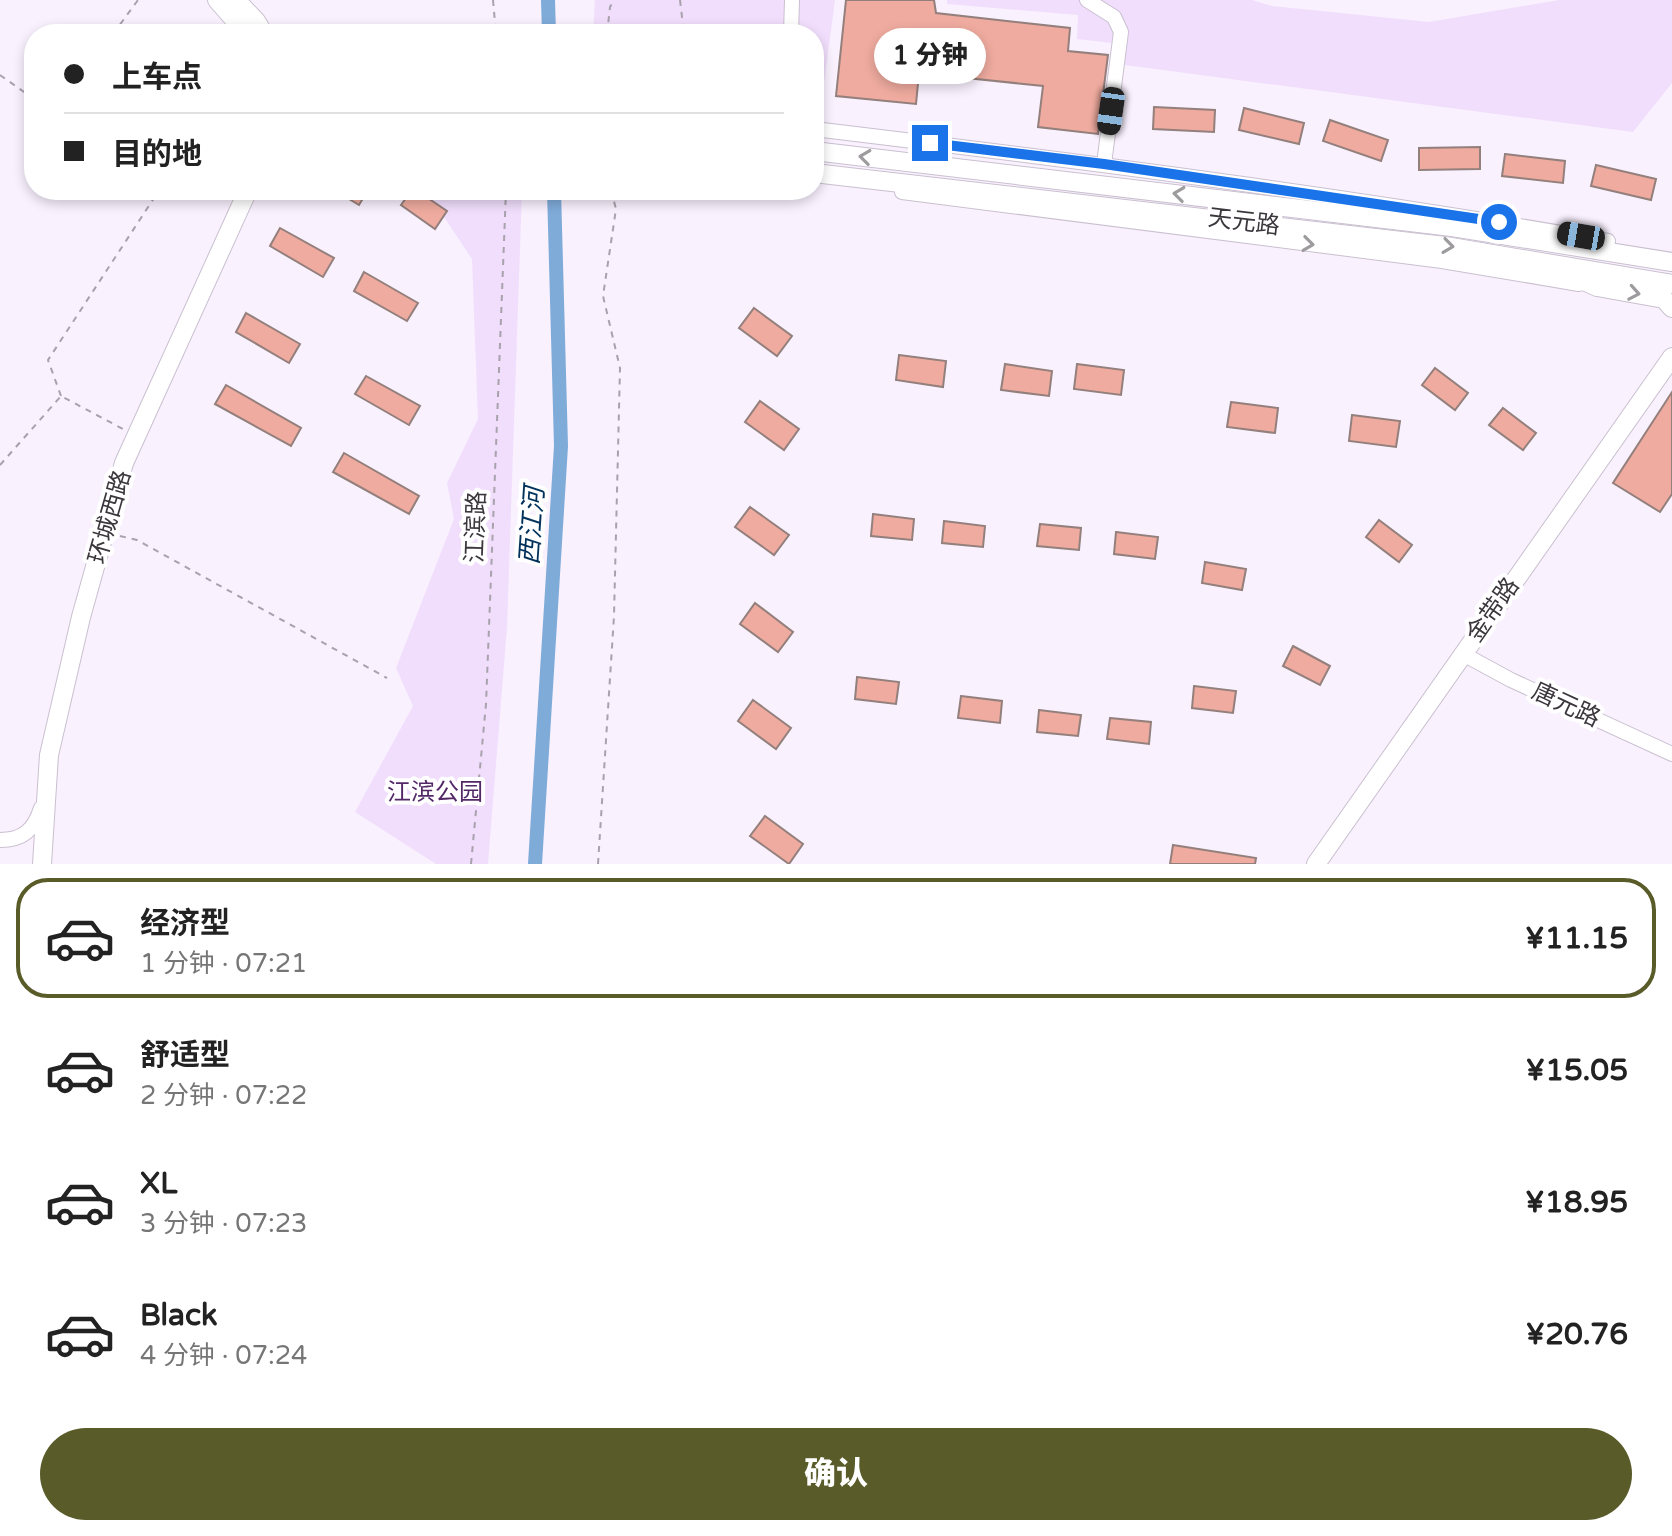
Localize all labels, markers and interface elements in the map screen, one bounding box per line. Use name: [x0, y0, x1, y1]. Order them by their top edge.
callout: 1 分钟: [874, 27, 986, 83]
text: 1 分钟: [892, 40, 968, 71]
text: 上车点: [112, 59, 202, 96]
car: [1096, 86, 1126, 136]
route end: [912, 125, 948, 161]
text: 目的地: [112, 136, 202, 173]
one-way arrow: [858, 149, 872, 166]
one-way arrow: [1172, 186, 1185, 203]
street label: 天元路: [1207, 203, 1281, 241]
route start: [1481, 204, 1517, 240]
car: [1555, 220, 1607, 252]
one-way arrow: [1301, 235, 1315, 252]
one-way arrow: [1441, 237, 1455, 254]
one-way arrow: [1627, 284, 1641, 301]
street label: 环城西路: [83, 467, 137, 567]
water label: 西江河: [514, 481, 551, 566]
street label: 江滨路: [460, 491, 492, 563]
street label: 金带路: [1460, 572, 1526, 648]
street label: 唐元路: [1527, 677, 1605, 733]
park label: 江滨公园: [387, 778, 483, 807]
icon: car: [44, 902, 116, 974]
text: 经济型: [140, 905, 230, 942]
text: ¥11.15: [1525, 920, 1628, 957]
text: 1 分钟 · 07:21: [140, 948, 307, 979]
icon: car: [44, 1034, 116, 1106]
text: 舒适型: [140, 1037, 230, 1074]
text: ¥15.05: [1525, 1052, 1628, 1089]
text: 2 分钟 · 07:22: [140, 1080, 307, 1111]
text: XL: [140, 1165, 177, 1202]
icon: car: [44, 1166, 116, 1238]
text: ¥18.95: [1525, 1184, 1628, 1221]
text: 3 分钟 · 07:23: [140, 1208, 307, 1239]
text: Black: [140, 1297, 217, 1334]
icon: car: [44, 1298, 116, 1370]
text: ¥20.76: [1525, 1316, 1628, 1353]
text: 4 分钟 · 07:24: [140, 1340, 307, 1371]
button: 确认: [40, 1428, 1632, 1520]

